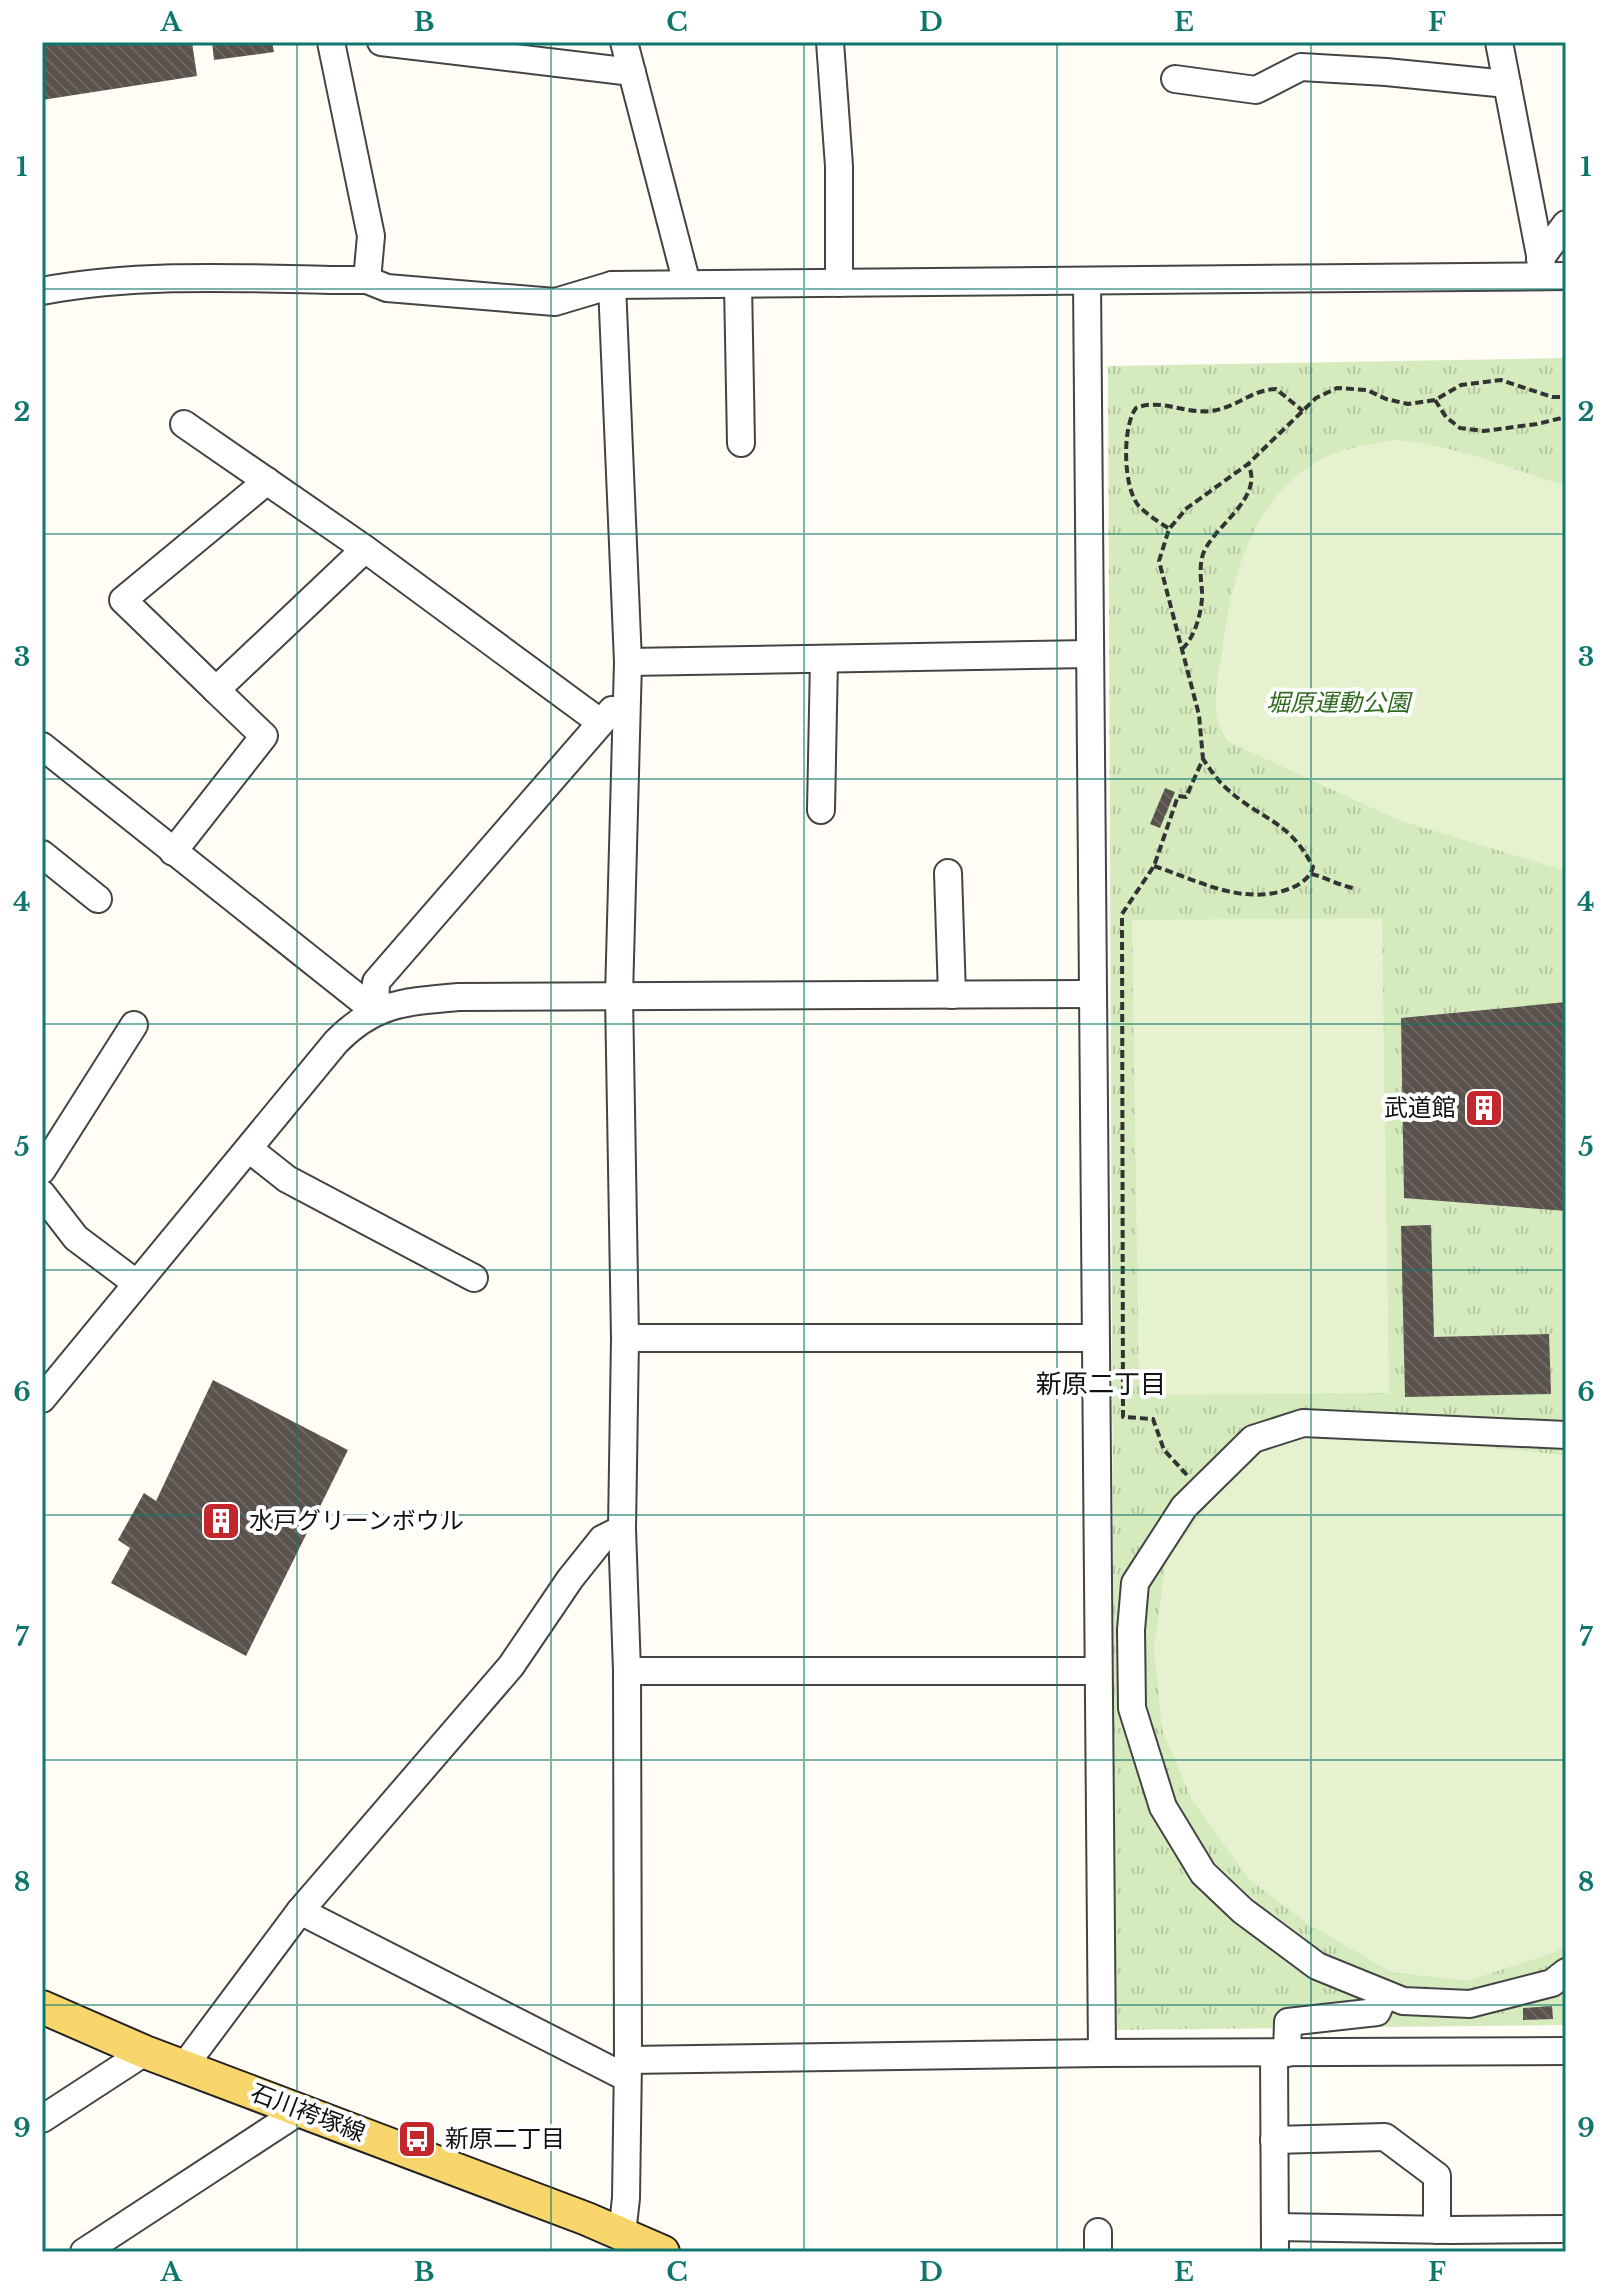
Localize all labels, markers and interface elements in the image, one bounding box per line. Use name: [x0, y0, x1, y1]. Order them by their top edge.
text: A: [159, 6, 182, 38]
text: B: [414, 6, 434, 38]
text: C: [666, 6, 688, 38]
text: D: [919, 6, 943, 38]
text: E: [1174, 6, 1194, 38]
text: F: [1428, 6, 1446, 38]
text: 1: [16, 151, 28, 183]
text: 1: [1580, 151, 1592, 183]
text: 2: [14, 396, 30, 428]
text: 2: [1578, 396, 1594, 428]
text: 3: [14, 641, 30, 673]
text: 3: [1578, 641, 1594, 673]
park label: 堀原運動公園: [1266, 688, 1413, 717]
text: 4: [13, 886, 31, 918]
text: 4: [1577, 886, 1595, 918]
building icon: 武道館: [1463, 1087, 1505, 1129]
place label: 武道館: [1384, 1093, 1456, 1122]
text: 5: [14, 1131, 30, 1163]
text: 5: [1578, 1131, 1594, 1163]
district label: 新原二丁目: [1036, 1368, 1166, 1400]
text: 6: [13, 1376, 31, 1408]
text: 6: [1577, 1376, 1595, 1408]
building icon: 水戸グリーンボウル: [200, 1500, 242, 1542]
place label: 水戸グリーンボウル: [249, 1506, 464, 1535]
text: 7: [15, 1621, 29, 1653]
text: 7: [1579, 1621, 1593, 1653]
text: 8: [14, 1866, 30, 1898]
text: 8: [1578, 1866, 1594, 1898]
street label: 石川袴塚線: [247, 2077, 369, 2148]
text: 9: [13, 2112, 31, 2144]
text: 9: [1577, 2112, 1595, 2144]
bus stop icon: 新原二丁目: [396, 2118, 438, 2160]
place label: 新原二丁目: [445, 2124, 565, 2153]
text: A: [159, 2256, 182, 2288]
text: B: [414, 2256, 434, 2288]
text: C: [666, 2256, 688, 2288]
text: D: [919, 2256, 943, 2288]
text: E: [1174, 2256, 1194, 2288]
text: F: [1428, 2256, 1446, 2288]

